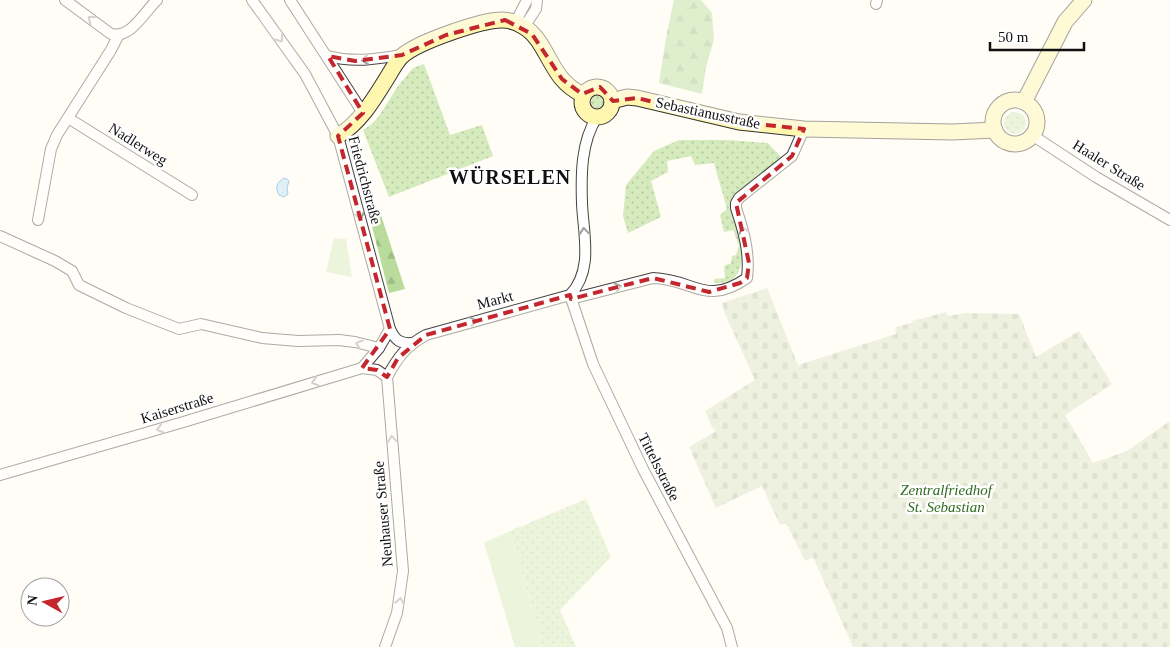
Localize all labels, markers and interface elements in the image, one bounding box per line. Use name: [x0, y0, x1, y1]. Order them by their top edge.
one-way arrow: [87, 16, 97, 25]
scale bar: [990, 20, 1084, 52]
text: 50 m: [998, 29, 1029, 45]
one-way arrow: [274, 34, 283, 43]
one-way arrow: [361, 54, 369, 65]
street label: Sebastianusstraße: [654, 94, 762, 132]
street label: Nadlerweg: [106, 120, 171, 168]
street label: Friedrichstraße: [346, 134, 385, 226]
street label: Haaler Straße: [1070, 136, 1148, 194]
district label: WÜRSELEN: [449, 166, 571, 188]
one-way arrow: [354, 212, 365, 221]
one-way arrow: [739, 226, 749, 235]
one-way arrow: [579, 227, 590, 235]
one-way arrow: [614, 282, 623, 293]
street label: Markt: [475, 287, 516, 312]
one-way arrow: [469, 317, 477, 327]
one-way arrow: [356, 339, 364, 349]
one-way arrow: [312, 376, 320, 386]
street label: Kaiserstraße: [139, 389, 216, 427]
one-way arrow: [156, 423, 164, 433]
street label: Tittelsstraße: [635, 431, 683, 504]
one-way arrow: [386, 434, 397, 442]
street label: Neuhauser Straße: [370, 460, 396, 568]
park label: Zentralfriedhof St. Sebastian: [900, 482, 994, 515]
north arrow: [20, 577, 70, 627]
text: N: [24, 594, 41, 606]
one-way arrow: [394, 596, 404, 605]

